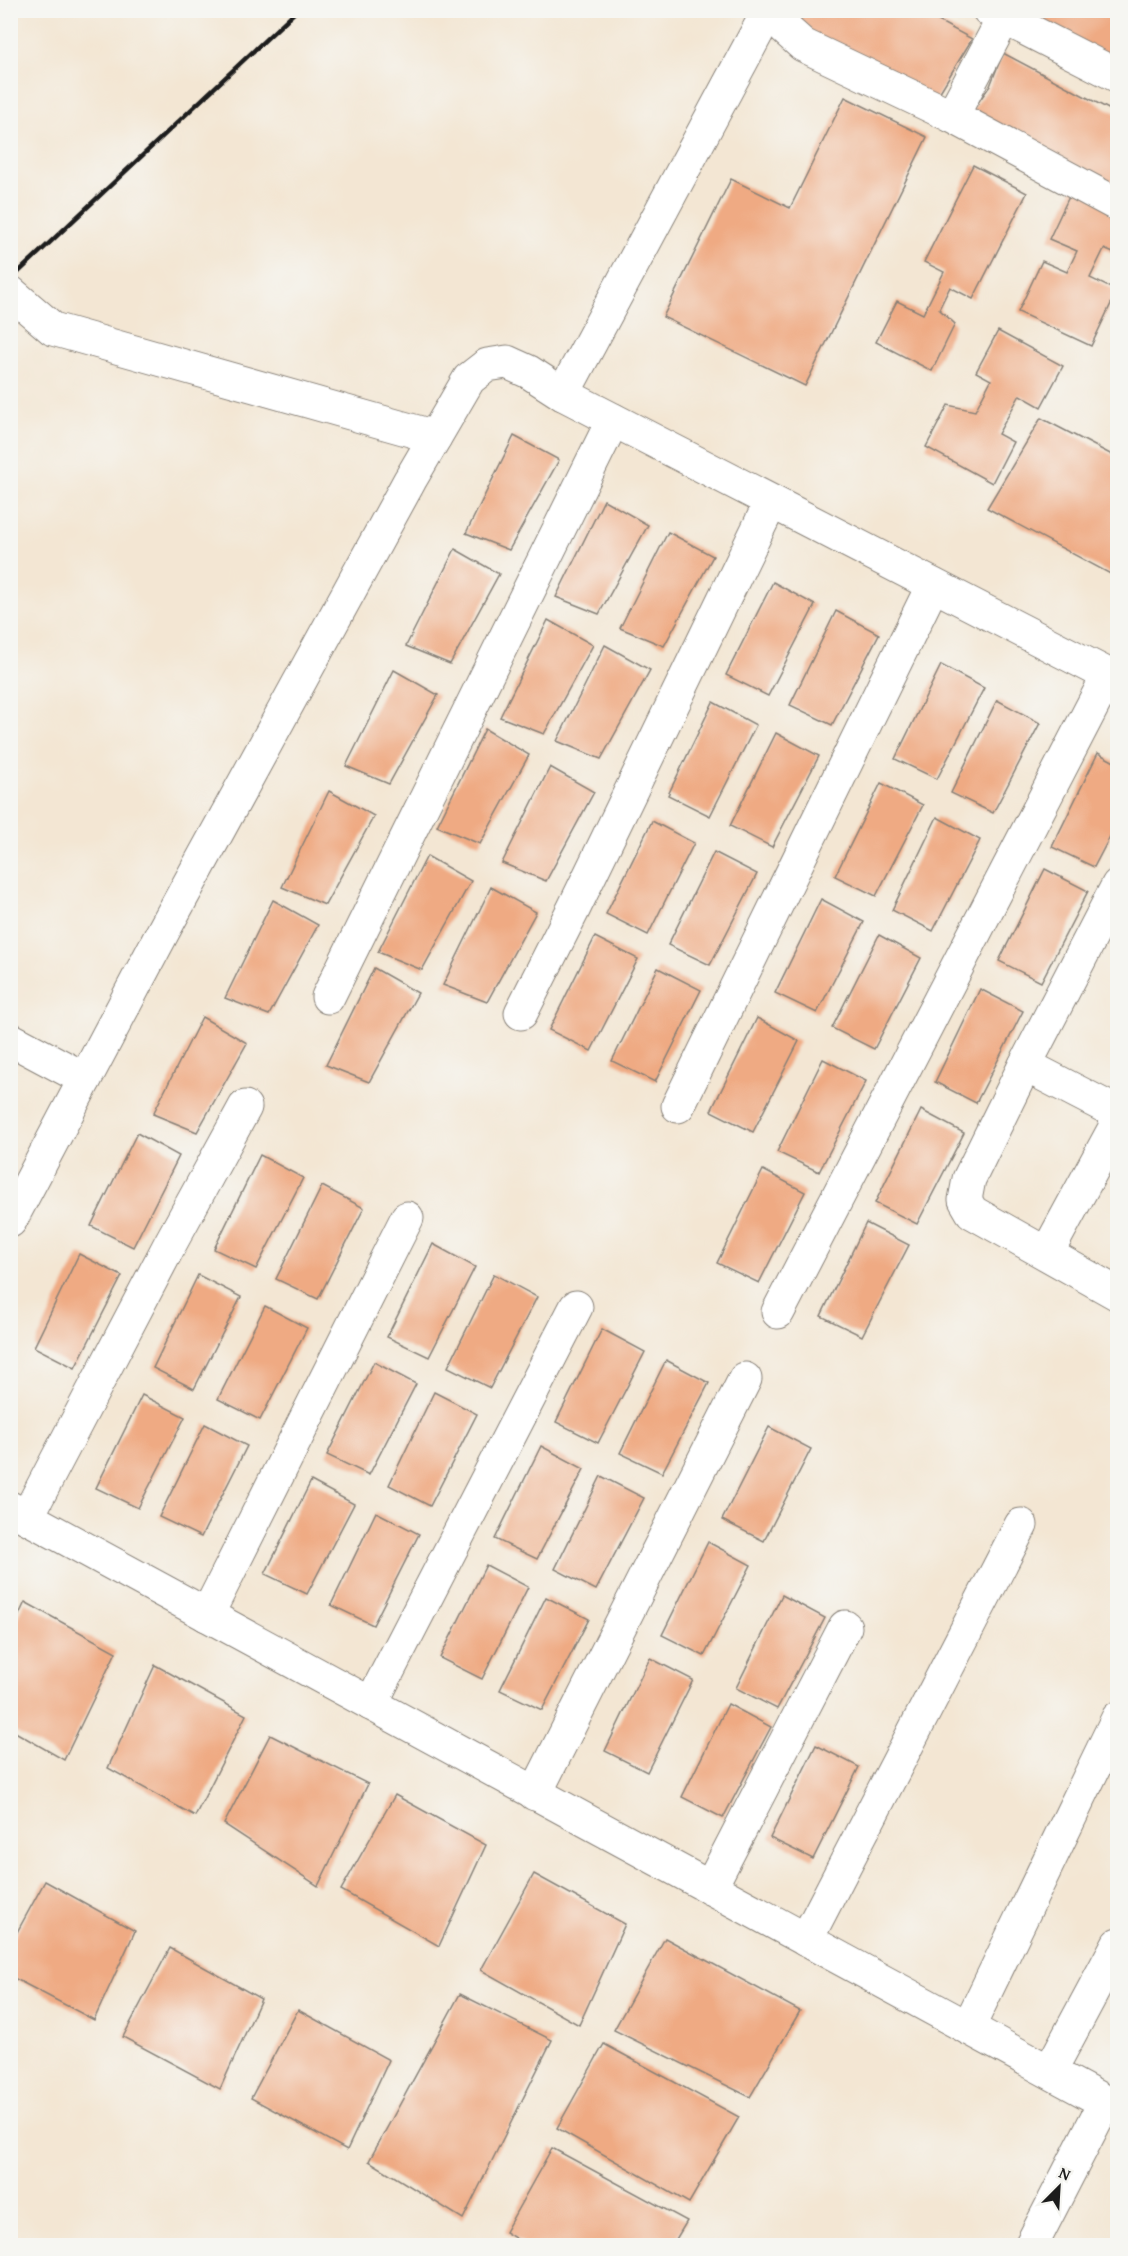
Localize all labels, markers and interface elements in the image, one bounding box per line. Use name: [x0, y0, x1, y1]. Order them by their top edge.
north arrow: [1029, 2157, 1089, 2217]
text: N: [1055, 2160, 1075, 2187]

